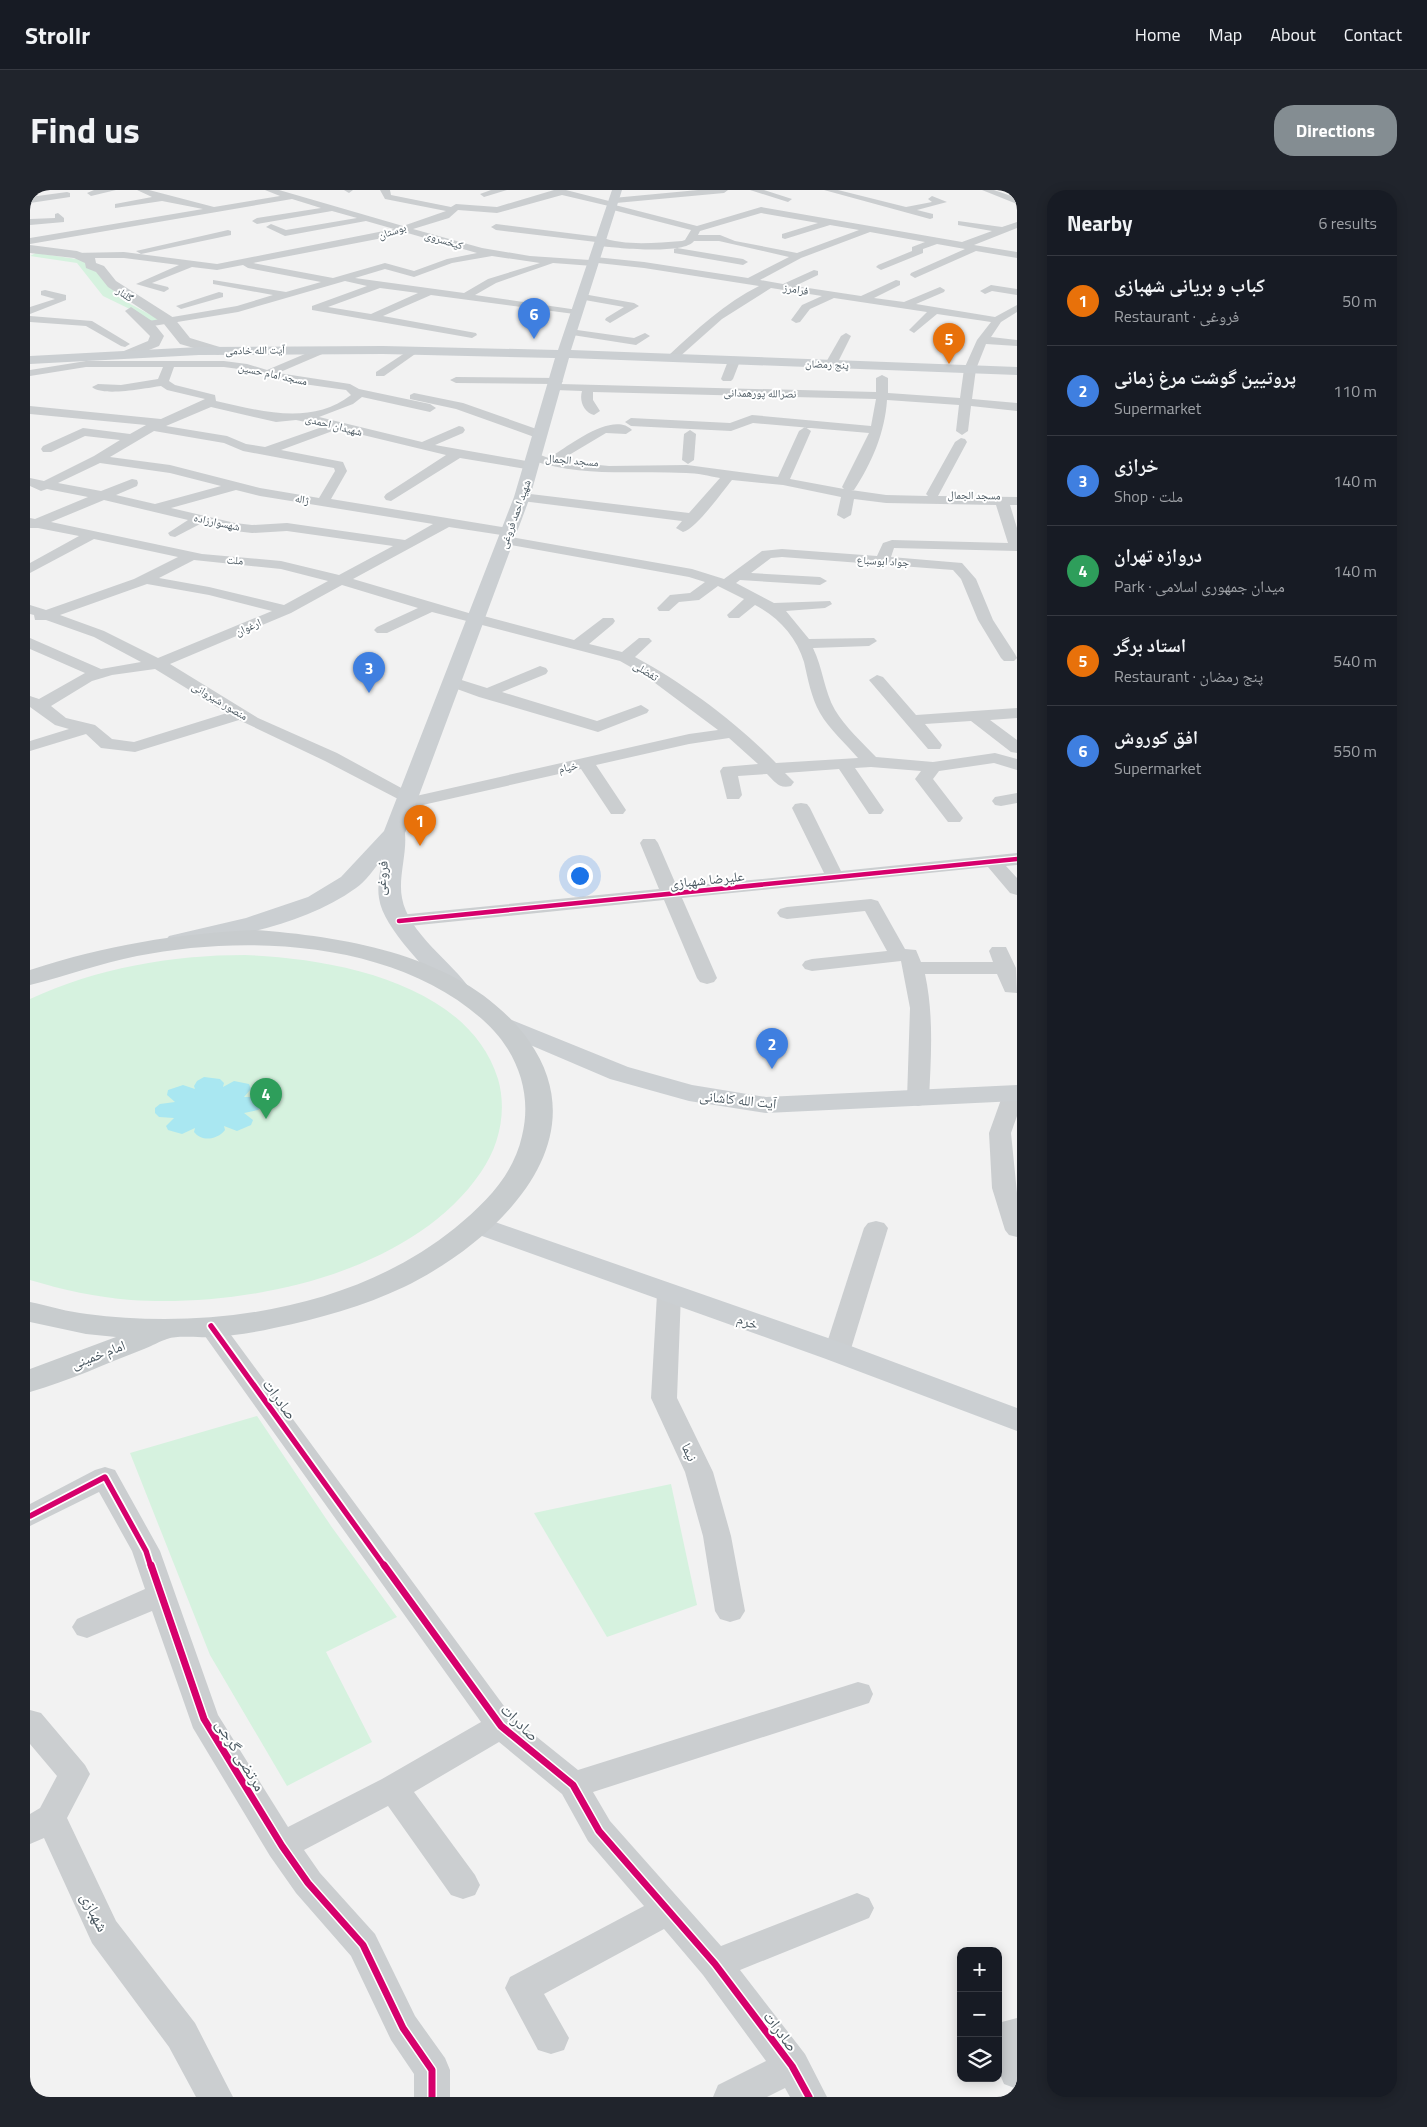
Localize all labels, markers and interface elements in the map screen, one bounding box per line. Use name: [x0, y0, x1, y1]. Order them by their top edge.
text: Strollr: [25, 17, 90, 53]
text: Home: [1135, 21, 1181, 48]
text: Map: [1209, 21, 1242, 48]
text: About: [1270, 21, 1316, 48]
text: Contact: [1344, 21, 1402, 48]
text: Find us: [30, 103, 140, 157]
button: Directions: [1274, 105, 1397, 156]
text: Nearby: [1067, 207, 1132, 239]
text: 6 results: [1318, 211, 1377, 235]
street label: بوستان: [376, 219, 408, 243]
street label: کیخسروی: [423, 227, 466, 254]
text: کباب و بریانی شهبازی: [1114, 270, 1265, 299]
street label: فرامرز: [781, 279, 810, 299]
street label: گلنار: [112, 282, 137, 306]
text: 1: [1079, 289, 1087, 313]
text: 50 m: [1342, 289, 1377, 313]
pin: 6: [518, 298, 550, 339]
text: Restaurant · فروغی: [1114, 304, 1239, 328]
pin: 5: [933, 323, 965, 364]
street label: آیت الله خادمی: [225, 341, 285, 359]
street label: پنج رمضان: [805, 355, 849, 373]
street label: مسجد امام حسین: [237, 359, 309, 389]
text: پروتیین گوشت مرغ زمانی: [1114, 362, 1296, 391]
text: 2: [1079, 379, 1087, 403]
text: 110 m: [1333, 379, 1377, 403]
street label: نصرالله پورهمدانی: [723, 384, 797, 402]
text: Supermarket: [1114, 396, 1201, 420]
street label: شهیدان احمدی: [304, 410, 364, 440]
street label: مسجد الجمال: [545, 450, 599, 470]
text: خرازی: [1114, 450, 1158, 479]
text: 3: [1079, 469, 1087, 493]
text: 140 m: [1333, 469, 1377, 493]
street label: شهید احمد فروغی: [495, 477, 535, 551]
text: Shop · ملت: [1114, 484, 1183, 508]
street label: مسجد الجمال: [947, 487, 1001, 503]
street label: ژاله: [294, 490, 310, 508]
street label: شهسوارزاده: [193, 509, 241, 535]
text: دروازه تهران: [1114, 540, 1202, 569]
street label: ملت: [226, 551, 244, 569]
street label: جواد ابوسباع: [856, 552, 910, 570]
text: 4: [1079, 559, 1087, 583]
text: 140 m: [1333, 559, 1377, 583]
text: Park · میدان جمهوری اسلامی: [1114, 574, 1285, 598]
street label: ارغوان: [233, 614, 263, 640]
text: استاد برگر: [1114, 630, 1186, 659]
text: 5: [1079, 649, 1087, 673]
text: 540 m: [1333, 649, 1377, 673]
pin: 3: [353, 652, 385, 693]
street label: تفضلی: [630, 657, 662, 685]
text: Restaurant · پنج رمضان: [1114, 664, 1263, 688]
street label: منصور شیروانی: [189, 678, 251, 724]
text: افق کوروش: [1114, 722, 1198, 751]
text: 6: [1079, 739, 1087, 763]
text: 550 m: [1333, 739, 1377, 763]
text: Supermarket: [1114, 756, 1201, 780]
street label: خیام: [557, 757, 579, 777]
pin: 1: [404, 805, 436, 846]
street label: فروغی: [369, 860, 393, 896]
your location: [567, 863, 593, 889]
street label: علیرضا شهبازی: [669, 865, 745, 893]
pin: 2: [756, 1028, 788, 1069]
pin: 4: [250, 1078, 282, 1119]
street label: آیت الله کاشانی: [698, 1085, 778, 1114]
street label: خرم: [734, 1308, 762, 1334]
street label: امام خمینی: [68, 1334, 128, 1374]
street label: صادرات: [257, 1374, 303, 1424]
street label: نیما: [677, 1439, 703, 1465]
street label: صادرات: [495, 1698, 545, 1746]
street label: مرتضی گرجی: [210, 1714, 272, 1796]
street label: شهبازی: [75, 1888, 115, 1936]
map controls: [957, 1947, 1002, 2082]
button: +: [957, 1947, 1002, 1992]
button: −: [957, 1992, 1002, 2037]
street label: صادرات: [758, 2006, 804, 2056]
button: layers: [957, 2037, 1002, 2082]

